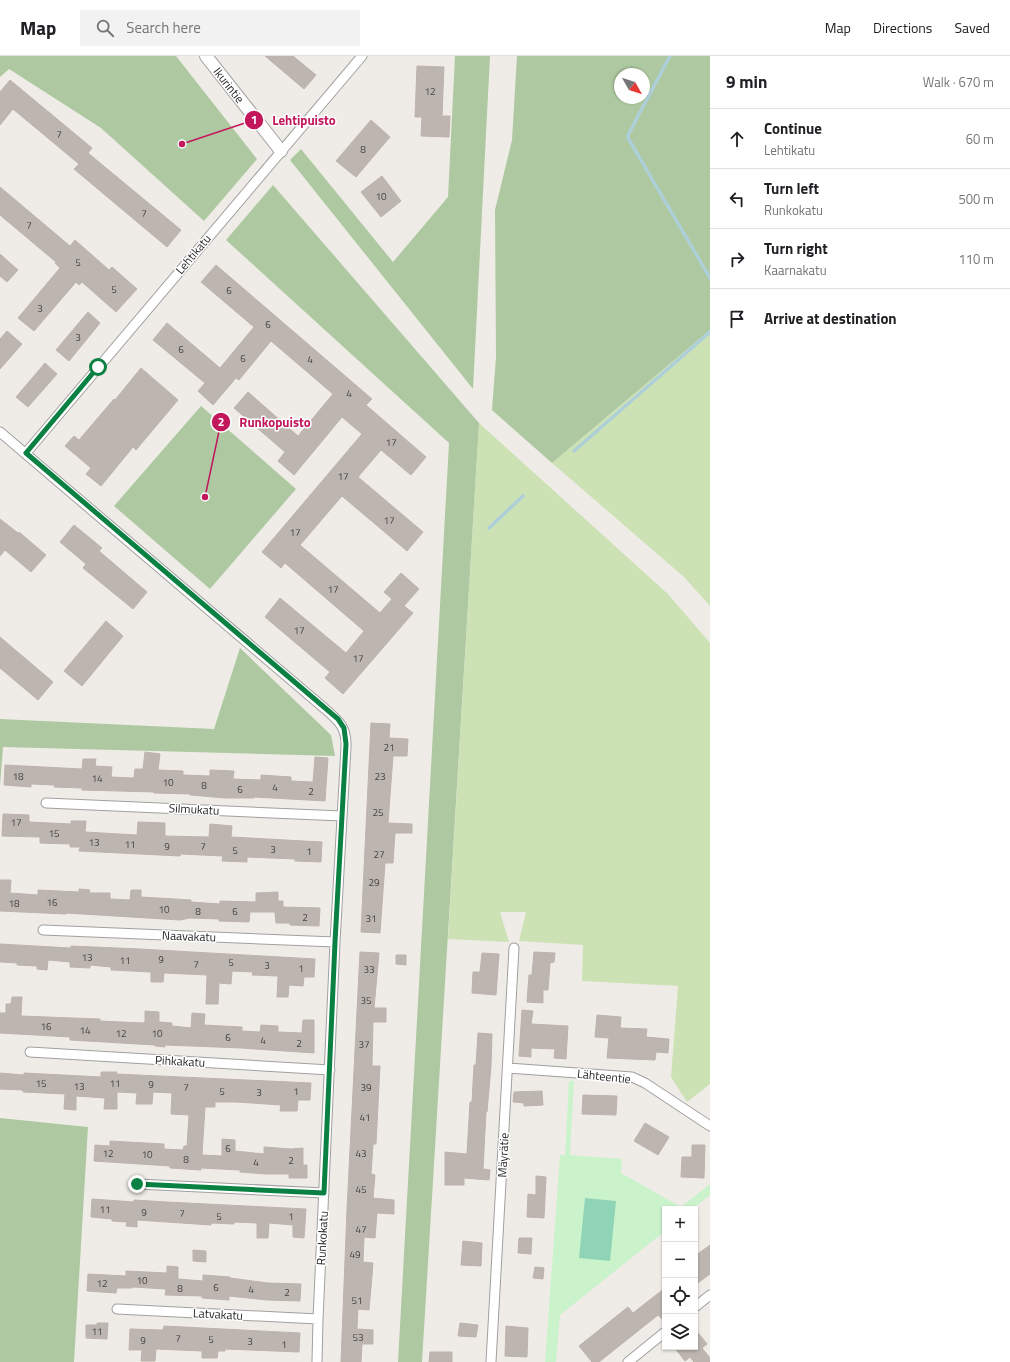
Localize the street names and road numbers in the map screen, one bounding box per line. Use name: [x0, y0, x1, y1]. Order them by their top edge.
street label: Ikurintie: [209, 63, 249, 107]
street label: Lehtikatu: [171, 230, 215, 278]
street label: Silmukatu: [168, 798, 220, 820]
street label: Naavakatu: [162, 926, 216, 946]
street label: Pihkakatu: [154, 1050, 206, 1072]
street label: Lähteentie: [576, 1064, 632, 1088]
street label: Mäyrätie: [492, 1132, 514, 1178]
street label: Runkokatu: [311, 1210, 333, 1266]
street label: Latvakatu: [193, 1303, 243, 1325]

